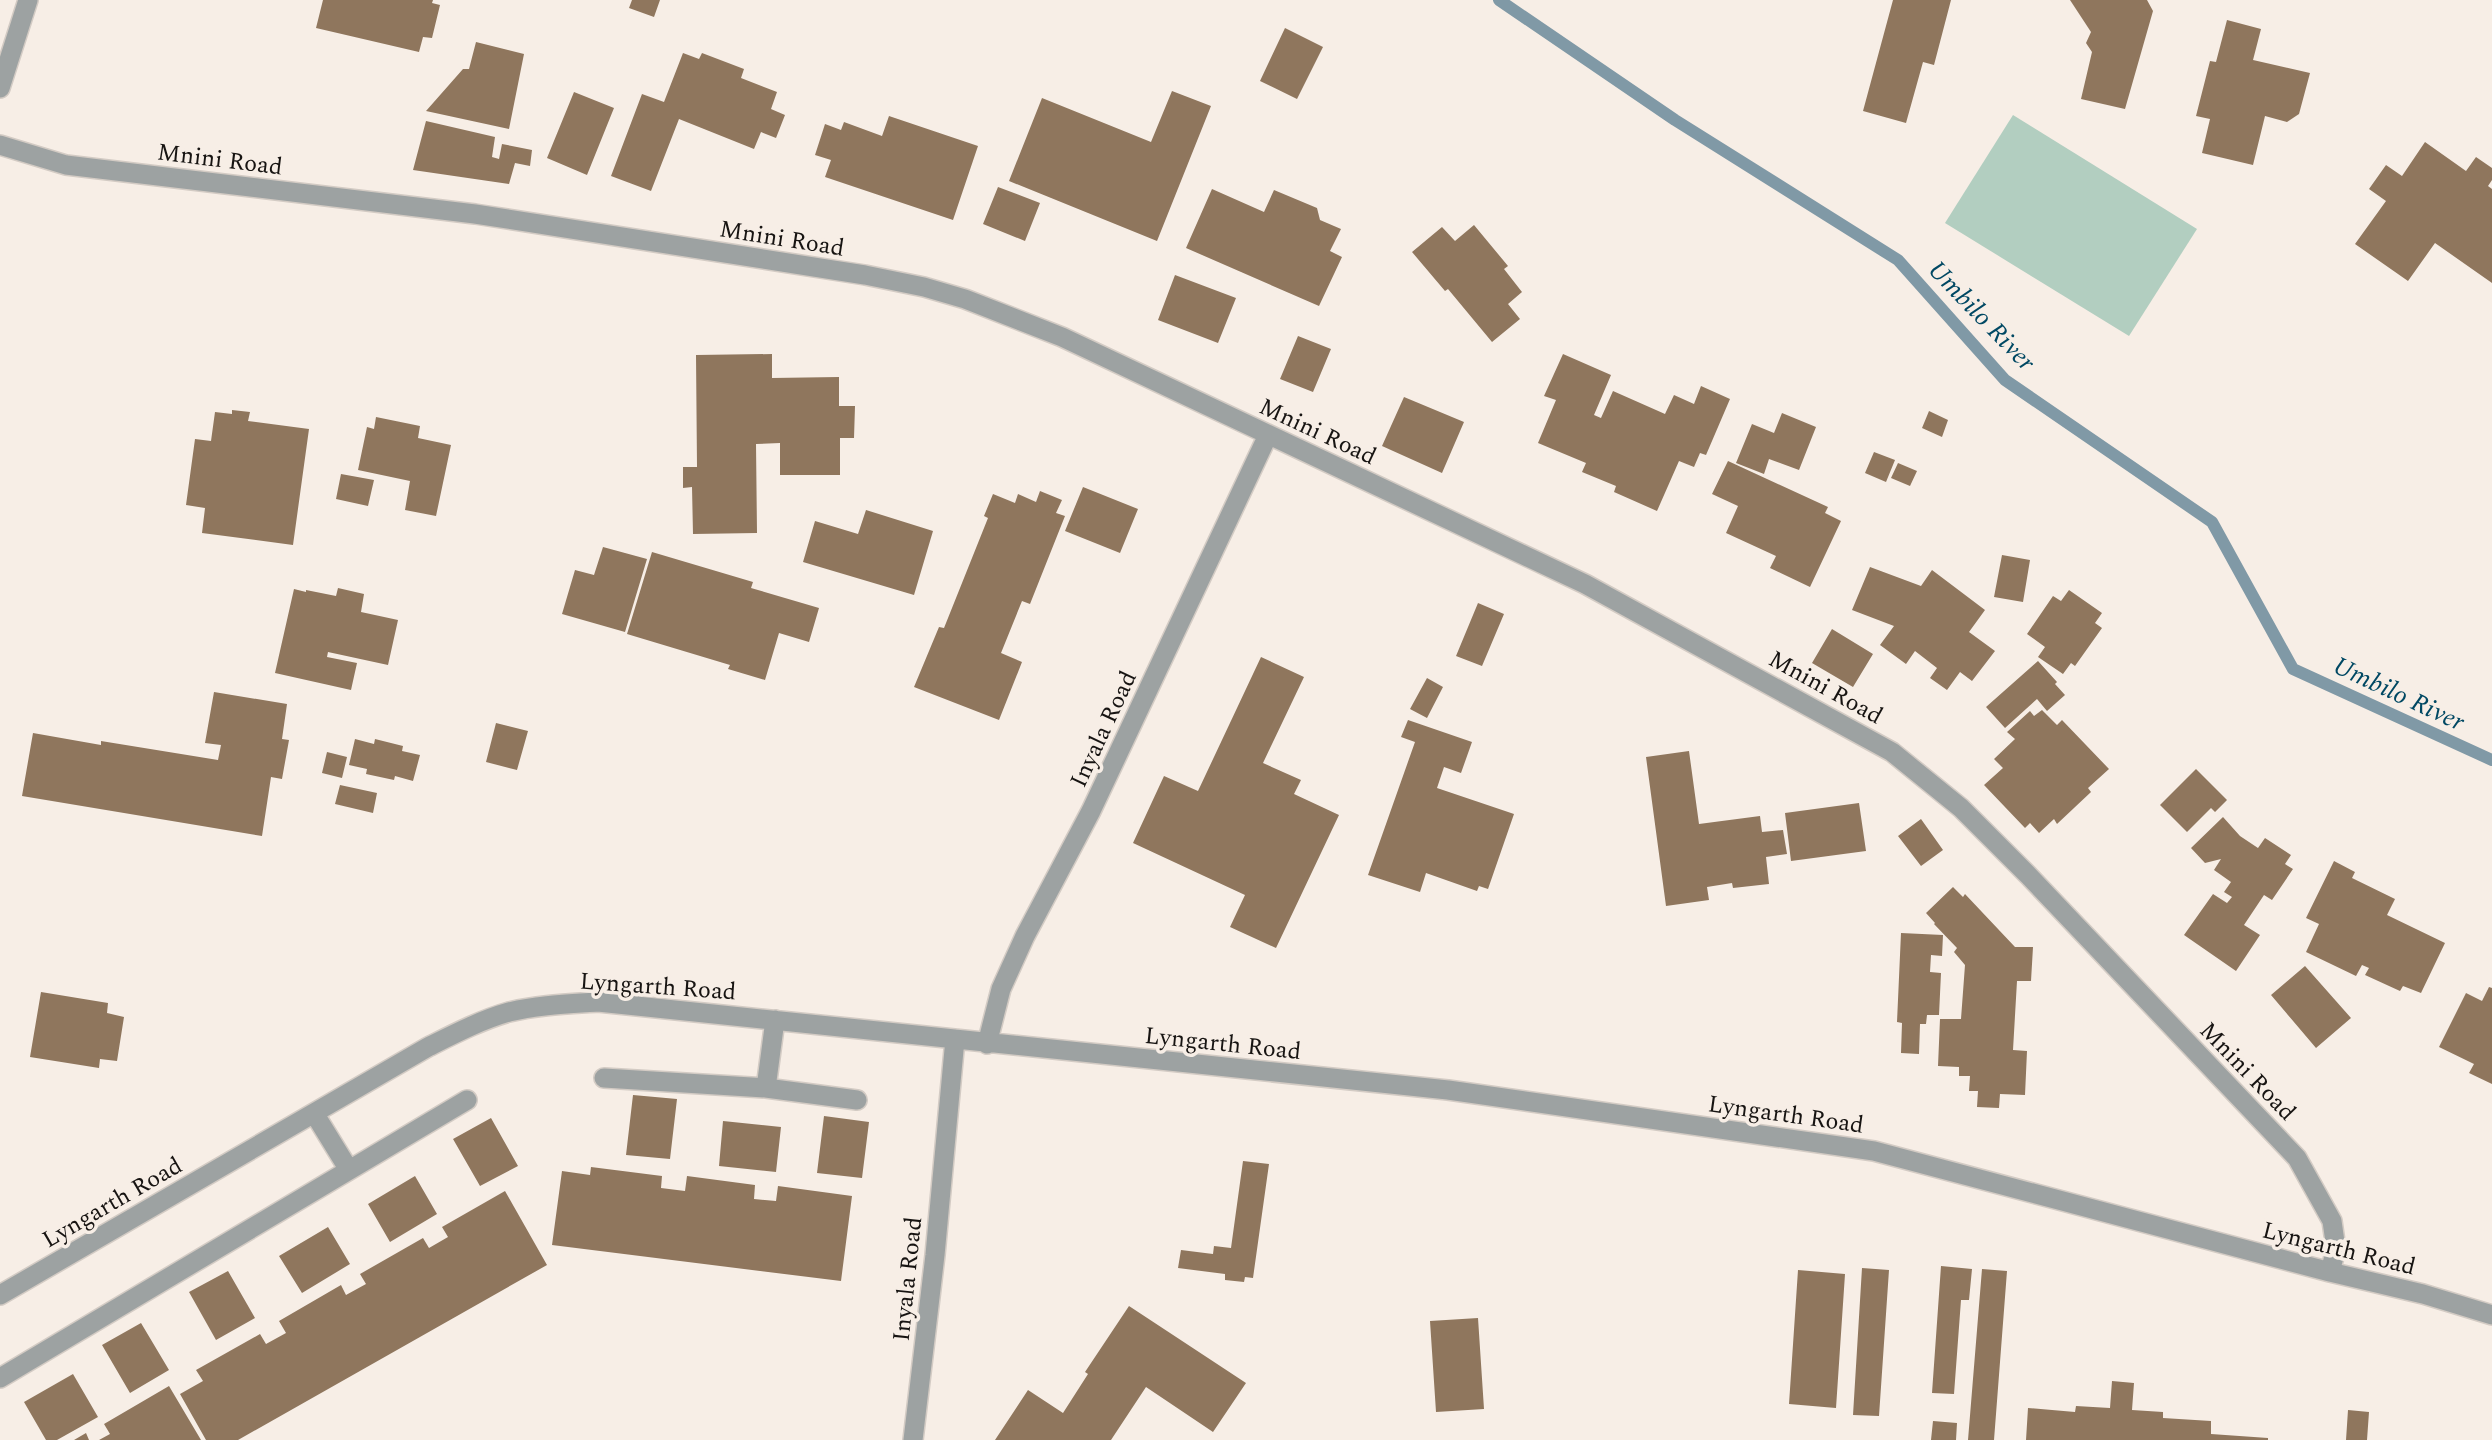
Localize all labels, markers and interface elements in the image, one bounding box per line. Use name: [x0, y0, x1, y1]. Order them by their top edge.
street label: Mnini Road: [155, 134, 285, 186]
street label: Mnini Road: [717, 211, 847, 267]
water label: Umbilo River: [1918, 251, 2046, 381]
street label: Mnini Road: [1253, 389, 1382, 475]
street label: Mnini Road: [1762, 642, 1889, 734]
water label: Umbilo River: [2326, 646, 2472, 742]
street label: Inyala Road: [1061, 665, 1147, 794]
street label: Lyngarth Road: [578, 964, 737, 1010]
street label: Mnini Road: [2191, 1014, 2304, 1129]
street label: Lyngarth Road: [1143, 1018, 1303, 1070]
street label: Lyngarth Road: [1706, 1086, 1866, 1144]
street label: Lyngarth Road: [36, 1148, 189, 1258]
street label: Lyngarth Road: [2258, 1213, 2419, 1285]
street label: Inyala Road: [884, 1215, 932, 1343]

